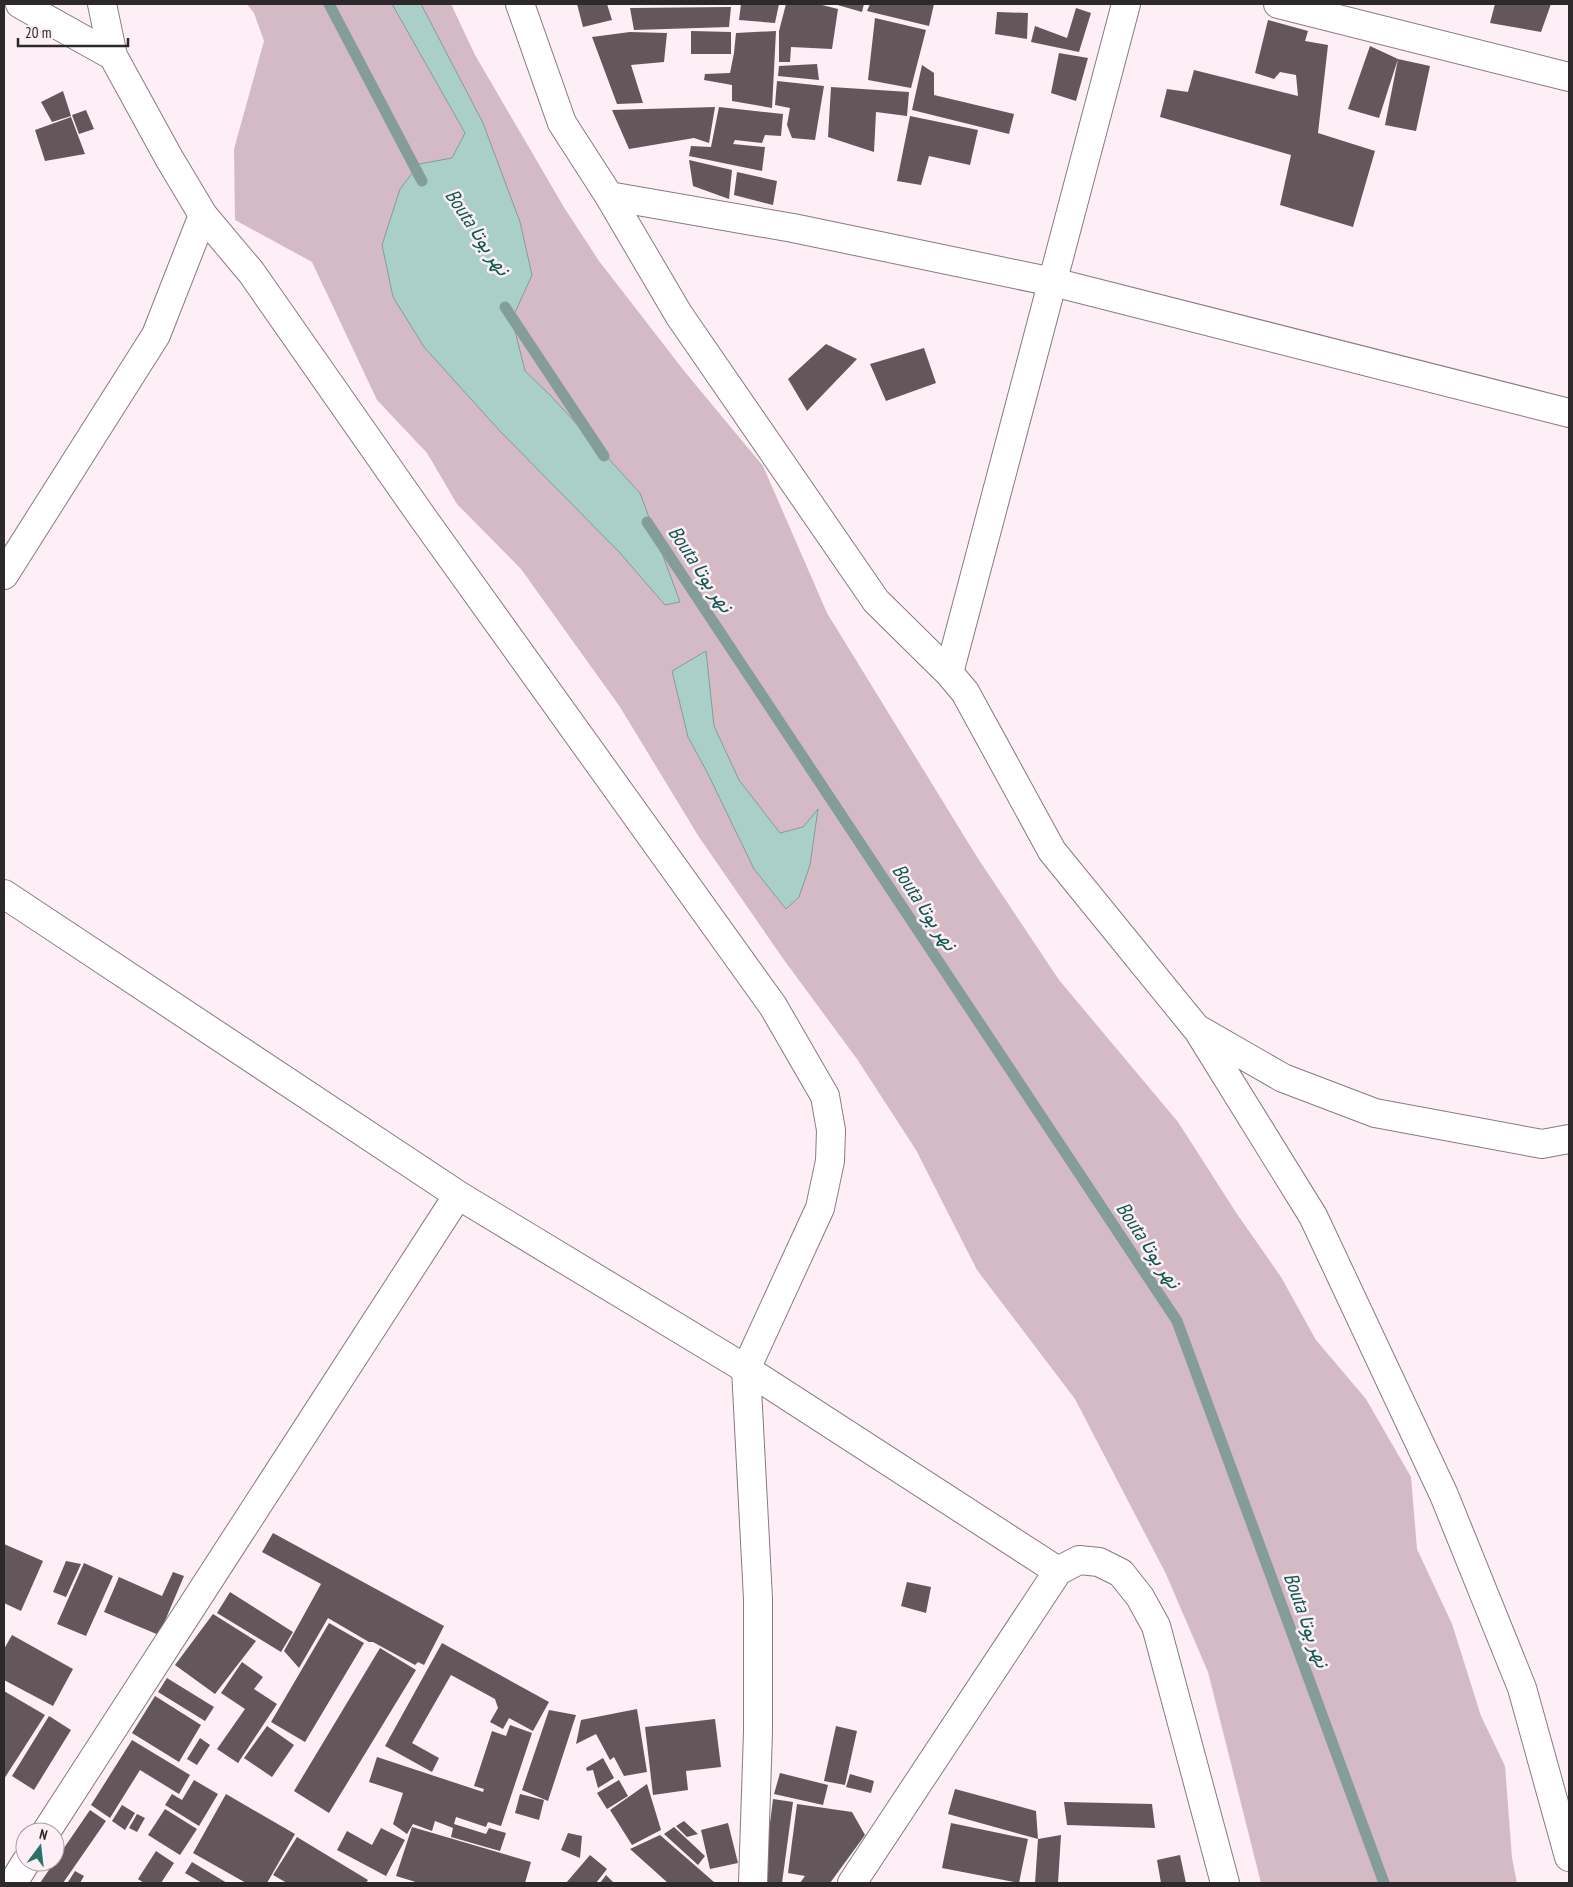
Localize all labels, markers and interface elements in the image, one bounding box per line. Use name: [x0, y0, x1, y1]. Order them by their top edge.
scale bar: [18, 15, 128, 47]
text: 20 m: [25, 23, 51, 42]
water label: Bouta نهر بوتا: [440, 184, 517, 281]
water label: Bouta نهر بوتا: [663, 521, 740, 618]
water label: Bouta نهر بوتا: [887, 859, 964, 956]
water label: Bouta نهر بوتا: [1111, 1197, 1188, 1294]
water label: Bouta نهر بوتا: [1278, 1569, 1337, 1672]
north arrow: [15, 1822, 65, 1872]
text: N: [37, 1825, 49, 1844]

